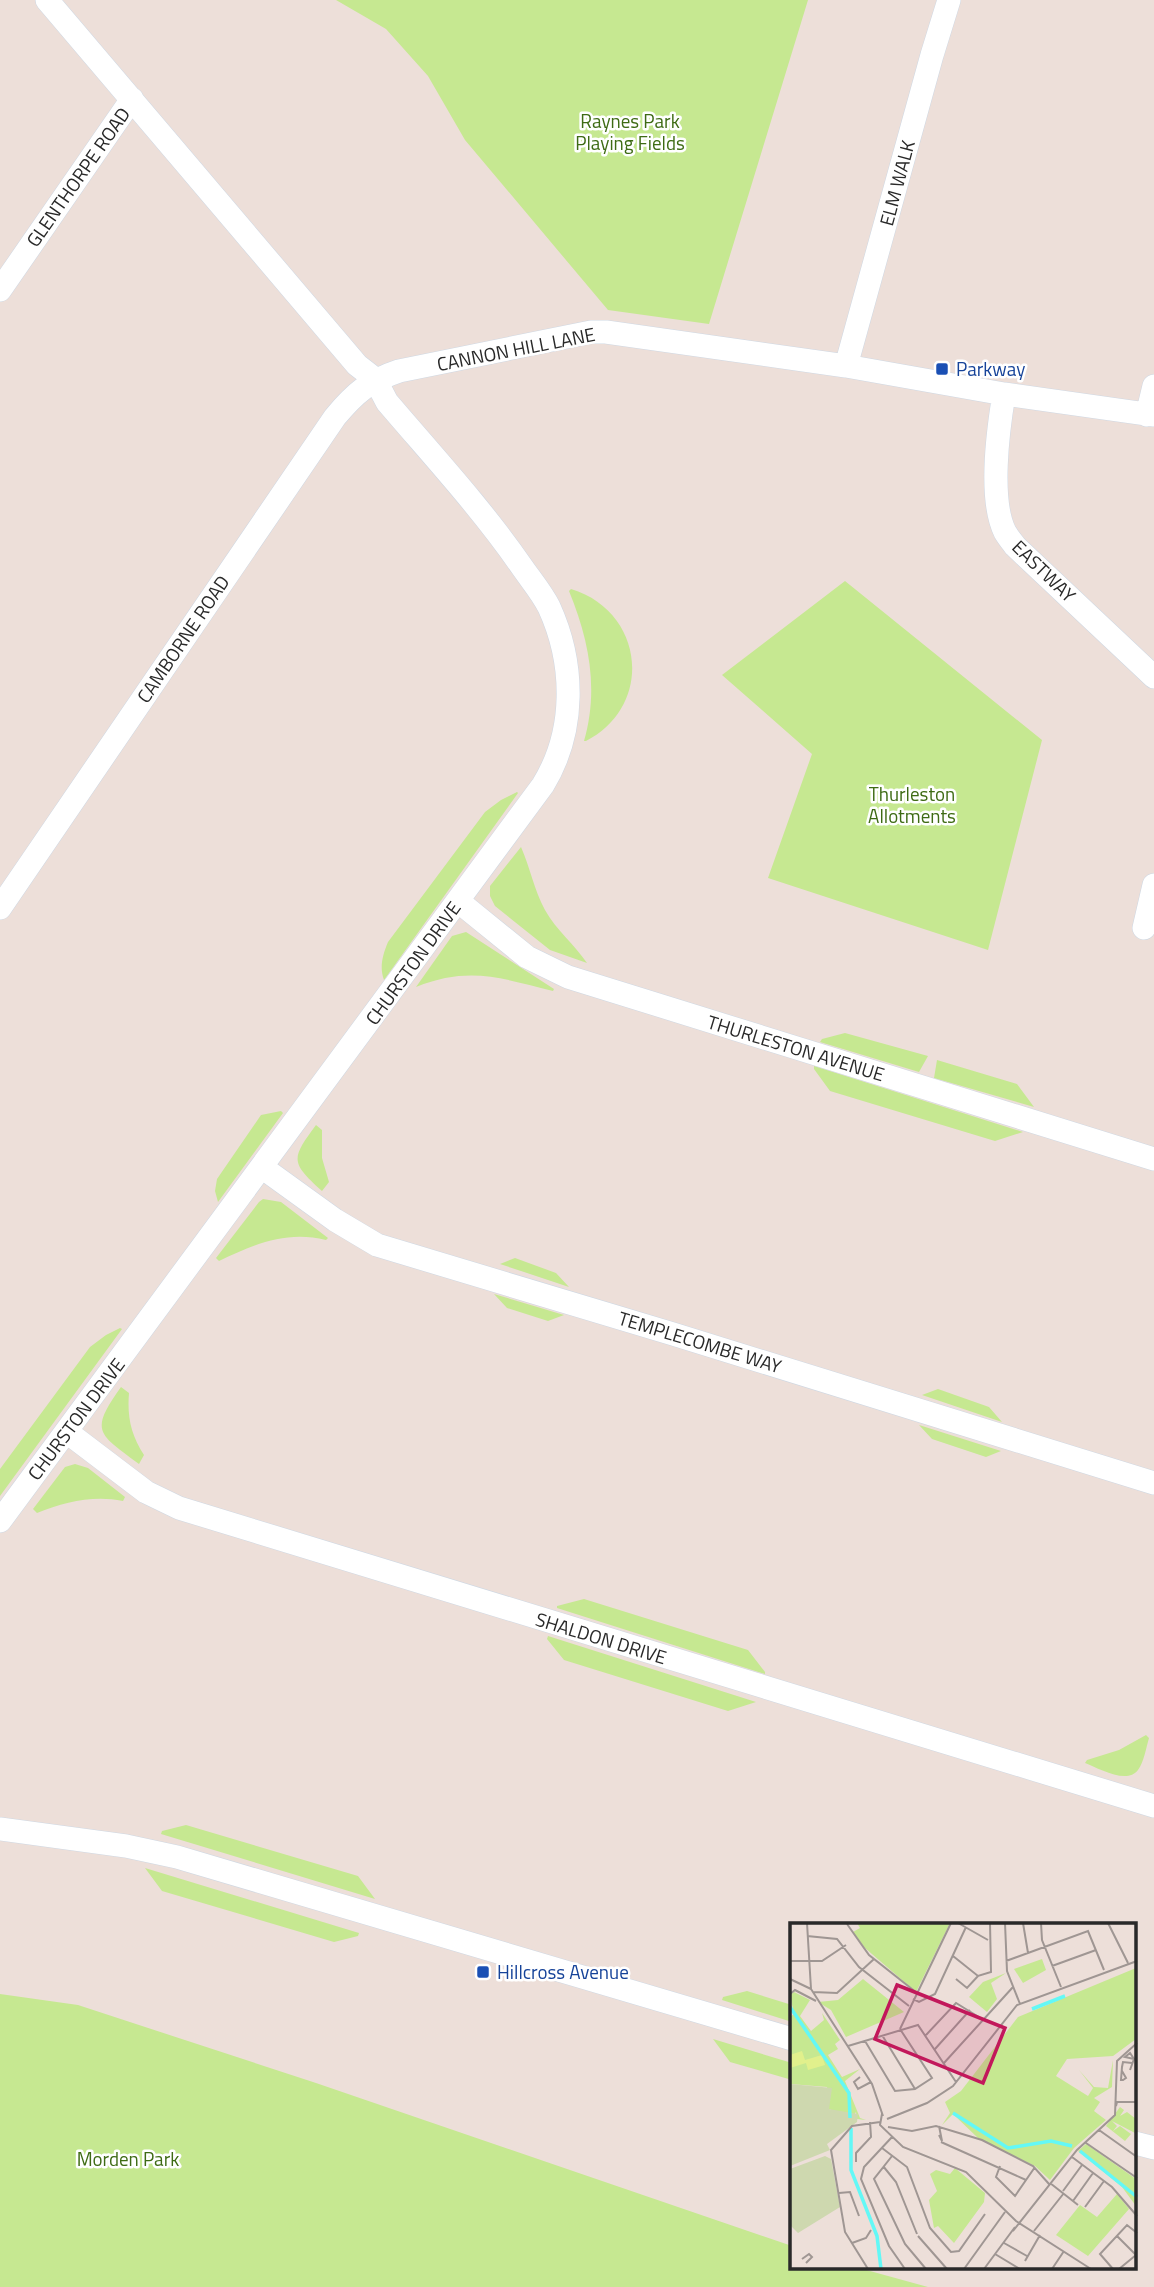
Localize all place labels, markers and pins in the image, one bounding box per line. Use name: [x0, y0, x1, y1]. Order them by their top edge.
place label: Parkway: [956, 354, 1025, 383]
marker: Parkway: [934, 361, 950, 377]
place label: Hillcross Avenue: [497, 1957, 629, 1986]
marker: Hillcross Avenue: [475, 1964, 491, 1980]

